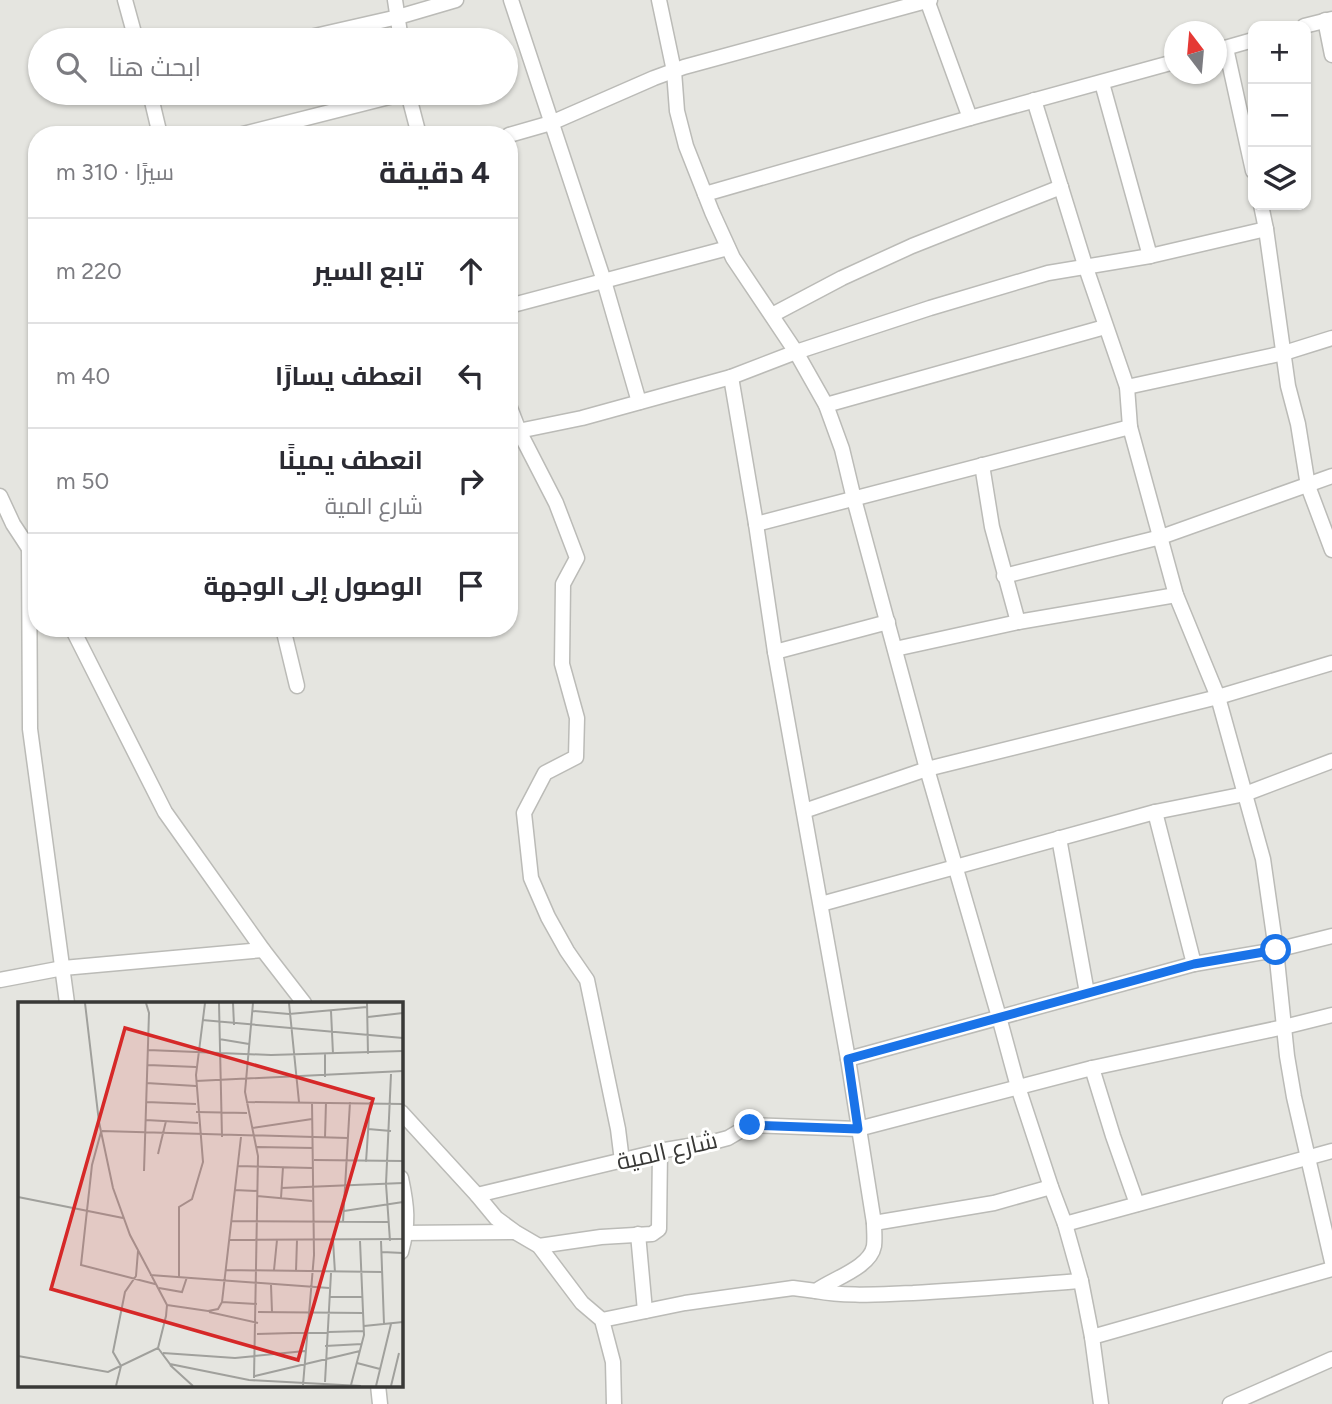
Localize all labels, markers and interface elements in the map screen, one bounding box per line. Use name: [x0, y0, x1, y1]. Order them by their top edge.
north arrow: [1164, 21, 1227, 84]
map controls: [1248, 21, 1311, 210]
button: +: [1248, 21, 1311, 84]
search box: [28, 28, 518, 105]
icon: search: [52, 48, 90, 86]
text: ابحث هنا: [108, 51, 201, 83]
button: −: [1248, 84, 1311, 147]
button: layers: [1248, 147, 1311, 210]
text: 4 دقيقة: [379, 154, 490, 191]
text: سيرًا · 310 m: [56, 158, 174, 186]
icon: ahead: [452, 252, 490, 290]
text: تابع السير: [313, 255, 423, 287]
text: 220 m: [56, 257, 122, 285]
icon: left: [452, 357, 490, 395]
text: انعطف يسارًا: [275, 360, 423, 392]
text: 40 m: [56, 362, 110, 390]
text: انعطف يمينًا: [278, 444, 423, 476]
icon: right: [452, 462, 490, 500]
text: 50 m: [56, 467, 109, 495]
text: شارع المية: [325, 492, 423, 520]
icon: arrive: [452, 567, 490, 605]
text: الوصول إلى الوجهة: [203, 570, 423, 602]
route start: [1260, 934, 1291, 965]
inset map: [18, 1002, 402, 1386]
route end: [734, 1109, 765, 1140]
street label: شارع المية: [614, 1125, 721, 1178]

